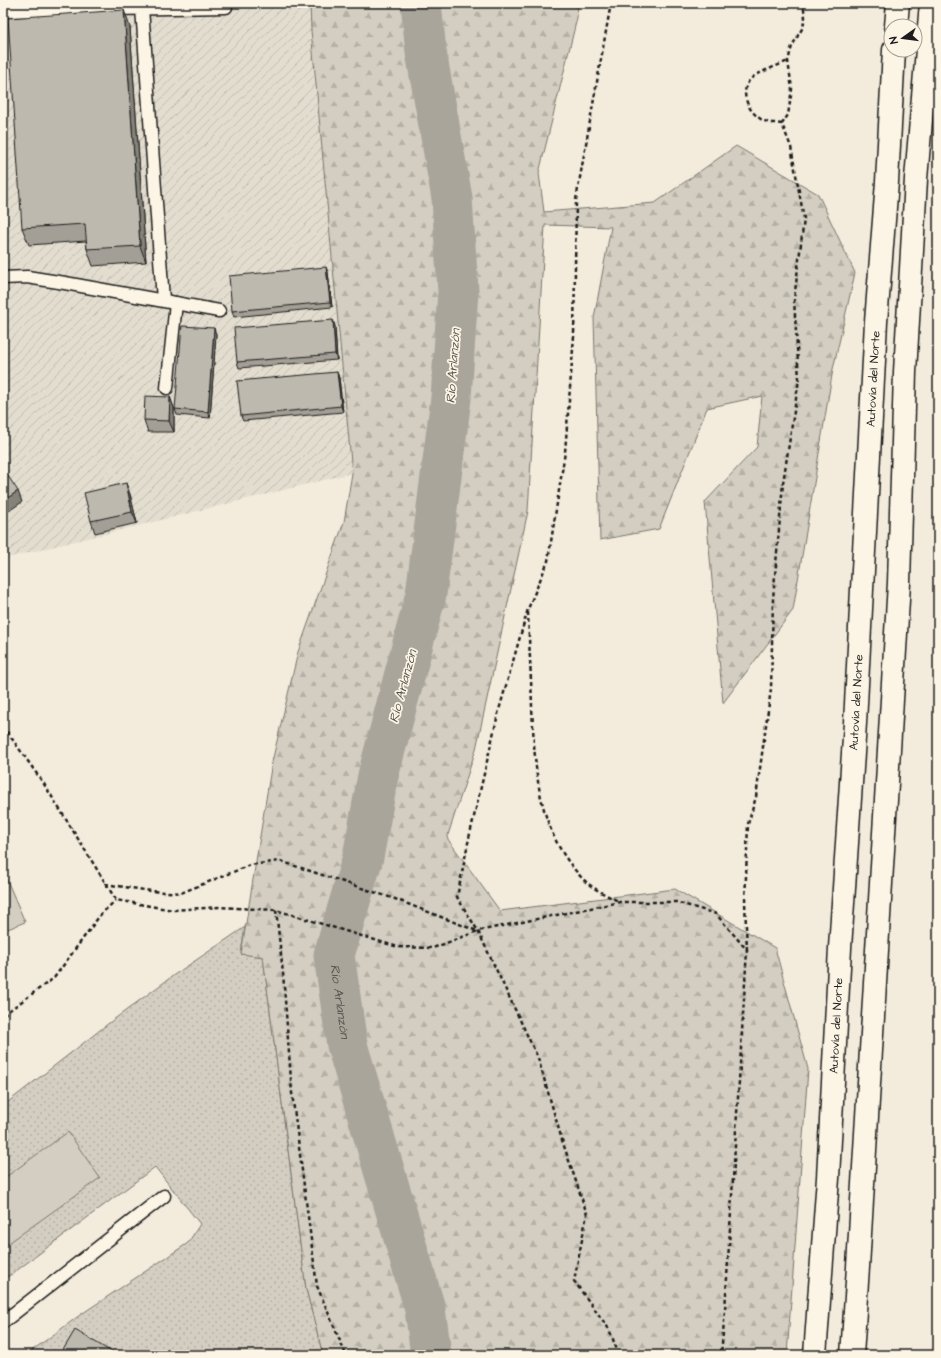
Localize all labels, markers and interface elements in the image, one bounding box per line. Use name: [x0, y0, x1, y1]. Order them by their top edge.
north arrow: [883, 18, 923, 58]
text: N: [886, 35, 902, 45]
water label: Río Arlanzón: [441, 327, 465, 404]
street label: Autovía del Norte: [863, 330, 885, 427]
water label: Río Arlanzón: [385, 646, 422, 725]
street label: Autovía del Norte: [845, 653, 868, 751]
water label: Río Arlanzón: [325, 963, 354, 1041]
street label: Autovía del Norte: [825, 977, 847, 1074]

